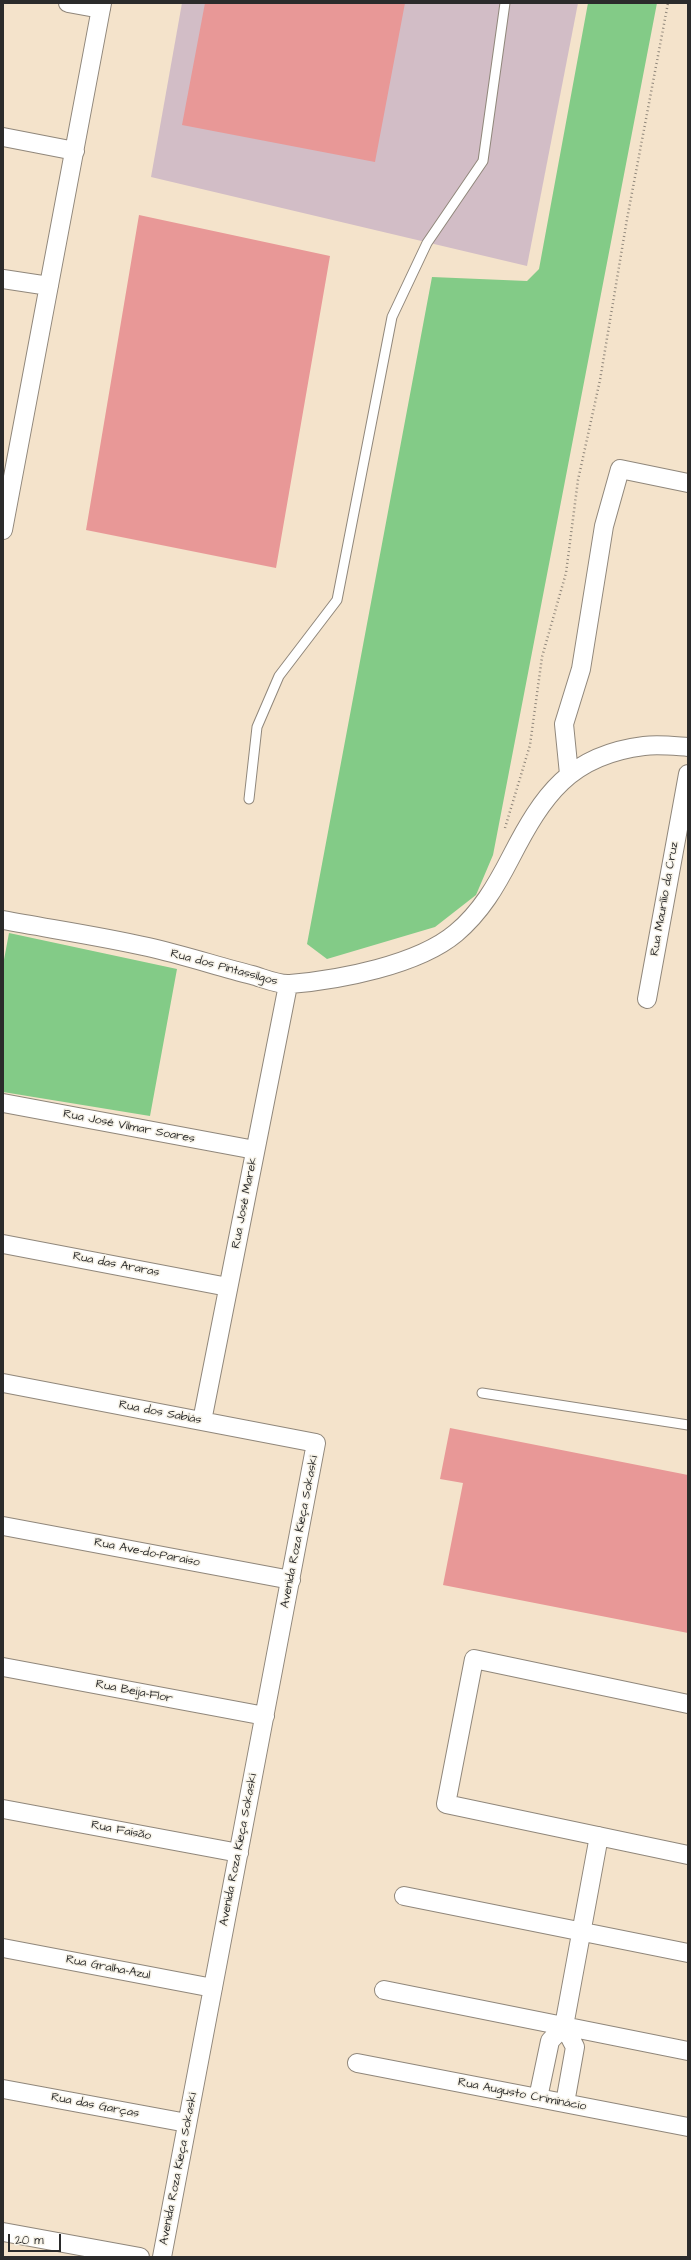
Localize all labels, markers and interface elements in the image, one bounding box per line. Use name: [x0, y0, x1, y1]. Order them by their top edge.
street label: Rua Maurílio da Cruz: [648, 841, 682, 957]
street label: Rua dos Pintassilgos: [169, 947, 279, 989]
street label: Rua José Vilmar Soares: [62, 1107, 196, 1147]
street label: Rua José Marek: [229, 1156, 261, 1250]
street label: Rua das Araras: [72, 1250, 160, 1280]
street label: Rua dos Sabiás: [118, 1398, 202, 1428]
street label: Avenida Roza Kieça Sokaski: [278, 1455, 322, 1609]
street label: Rua Ave-do-Paraíso: [93, 1536, 201, 1570]
street label: Rua Beija-Flor: [94, 1677, 174, 1707]
street label: Avenida Roza Kieça Sokaski: [217, 1773, 261, 1927]
street label: Rua Faisão: [90, 1818, 152, 1844]
street label: Rua Gralha-Azul: [64, 1953, 152, 1983]
street label: Rua Augusto Criminácio: [457, 2075, 587, 2115]
street label: Rua das Garças: [50, 2090, 140, 2122]
street label: Avenida Roza Kieça Sokaski: [157, 2092, 201, 2246]
scale bar: [10, 2226, 63, 2252]
text: 20 m: [15, 2232, 44, 2249]

